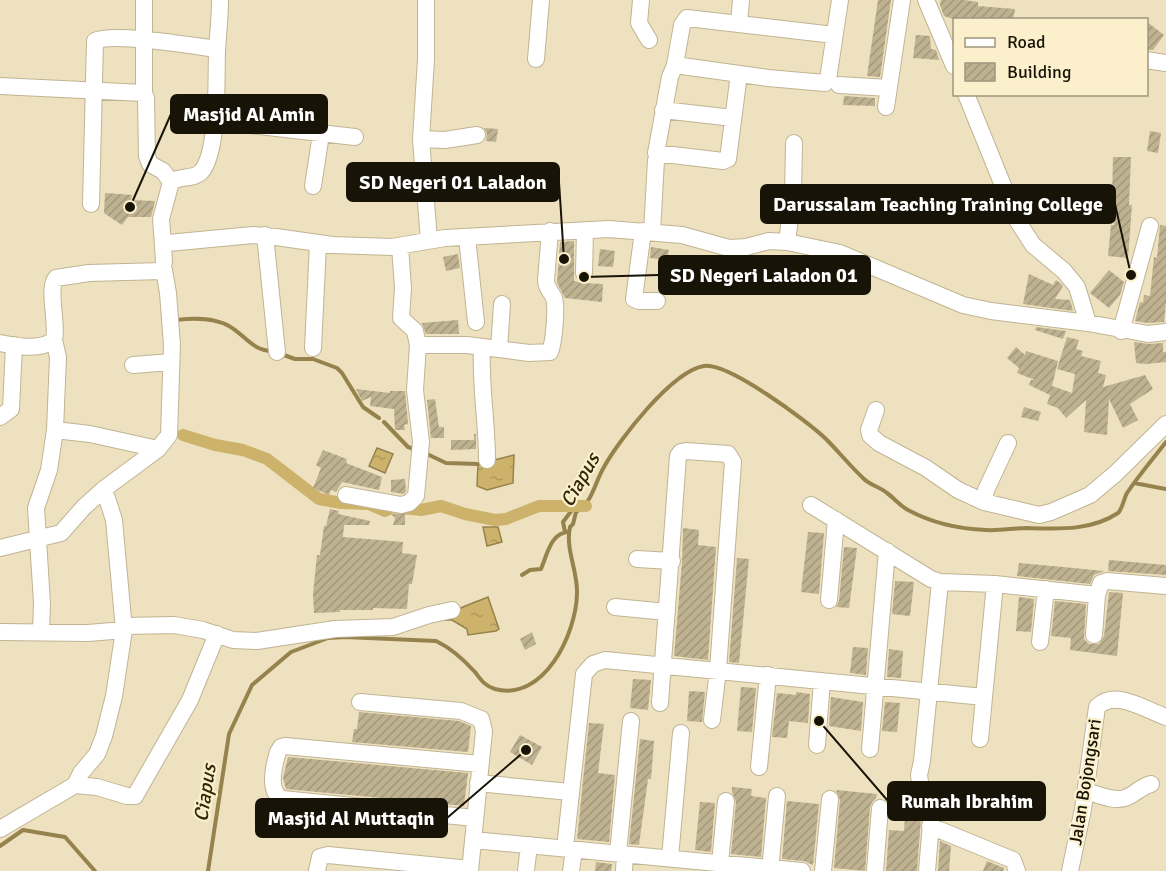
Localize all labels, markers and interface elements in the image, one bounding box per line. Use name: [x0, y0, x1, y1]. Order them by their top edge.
legend: [953, 18, 1148, 96]
text: Road: [1007, 31, 1046, 53]
text: Building: [1007, 61, 1071, 83]
callout: Masjid Al Amin: [171, 95, 327, 133]
text: Masjid Al Amin: [183, 102, 315, 127]
callout: SD Negeri 01 Laladon: [347, 163, 559, 201]
text: SD Negeri 01 Laladon: [359, 170, 547, 195]
callout: Darussalam Teaching Training College: [761, 185, 1115, 223]
text: Darussalam Teaching Training College: [773, 192, 1103, 217]
callout: SD Negeri Laladon 01: [659, 256, 870, 294]
text: SD Negeri Laladon 01: [670, 263, 858, 288]
water label: Ciapus: [555, 447, 606, 511]
street label: Jalan Bojongsari: [1064, 717, 1106, 847]
water label: Ciapus: [188, 760, 222, 824]
callout: Rumah Ibrahim: [888, 782, 1045, 820]
text: Rumah Ibrahim: [901, 789, 1033, 814]
callout: Masjid Al Muttaqin: [256, 799, 447, 837]
text: Masjid Al Muttaqin: [268, 806, 434, 831]

